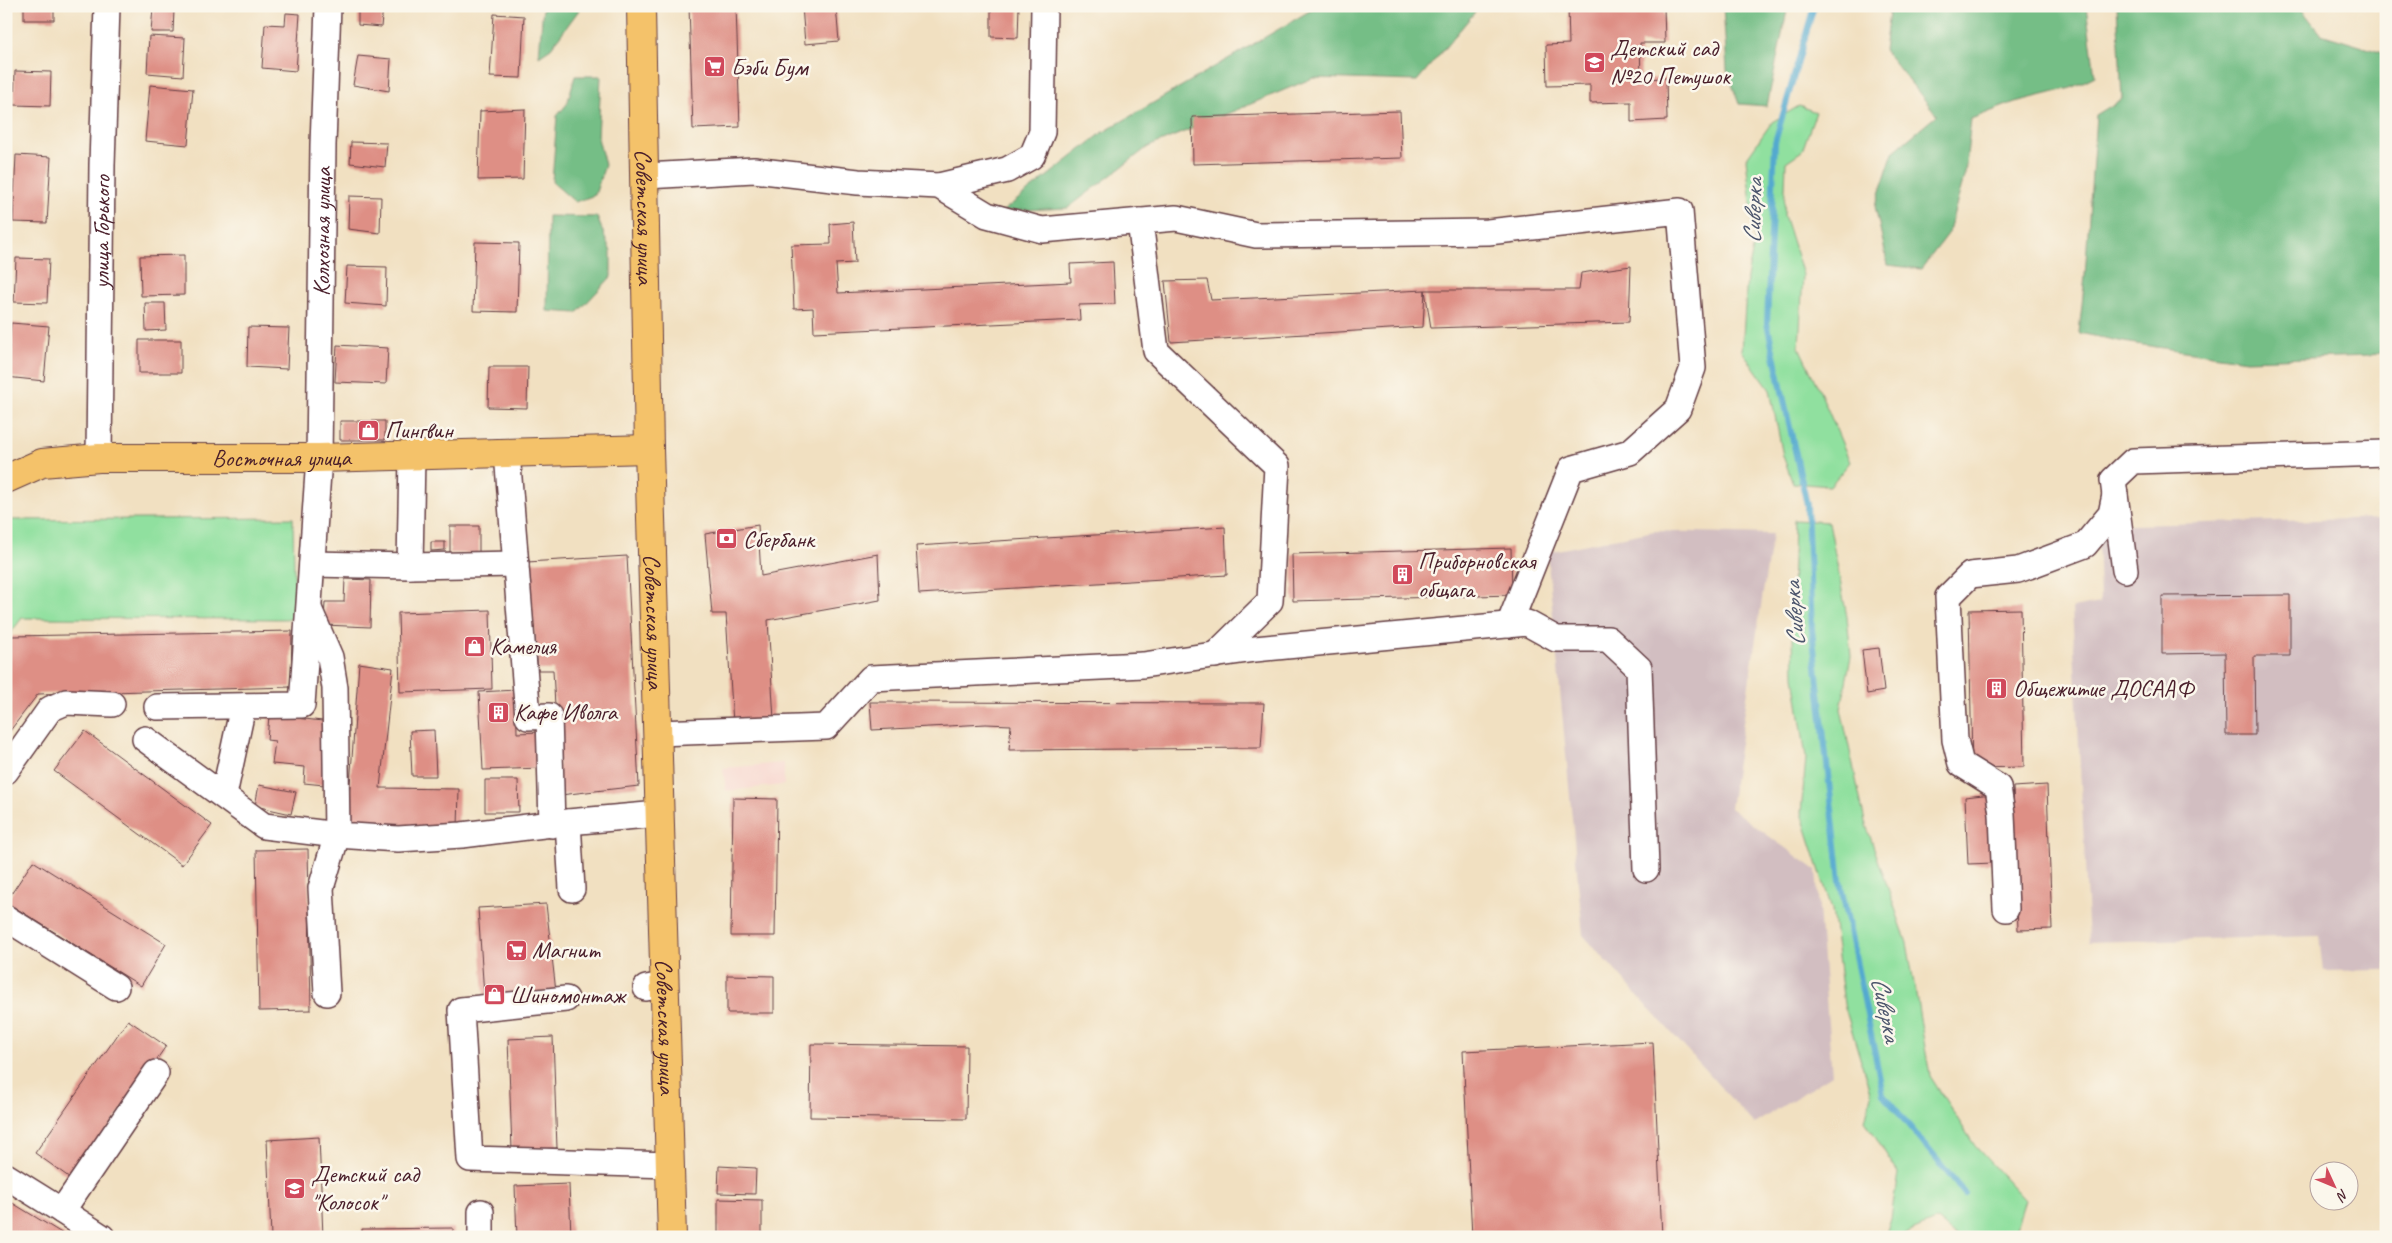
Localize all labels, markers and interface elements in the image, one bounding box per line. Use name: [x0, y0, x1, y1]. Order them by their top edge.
place label: Детский сад №20 Петушок: [1610, 33, 1732, 91]
school or university icon: Детский сад №20 Петушок: [1582, 50, 1606, 74]
place label: Бэби Бум: [731, 52, 810, 82]
supermarket icon: Бэби Бум: [703, 55, 727, 79]
street label: Советская улица: [629, 149, 661, 286]
street label: Колхозная улица: [306, 165, 338, 296]
street label: улица Горького: [86, 173, 117, 291]
water label: Сиверка: [1736, 175, 1770, 244]
place label: Пингвин: [385, 415, 455, 445]
shop icon: Пингвин: [357, 418, 381, 442]
street label: Восточная улица: [212, 442, 353, 473]
place label: Сбербанк: [743, 524, 816, 554]
bank icon: Сбербанк: [715, 527, 739, 551]
place label: Приборновская общага: [1418, 546, 1537, 604]
street label: Советская улица: [637, 554, 671, 692]
building icon: Приборновская общага: [1390, 563, 1414, 587]
water label: Сиверка: [1776, 578, 1812, 647]
place label: Камелия: [490, 631, 557, 661]
shop icon: Камелия: [462, 634, 486, 658]
place label: Общежитие ДОСААФ: [2013, 673, 2196, 703]
building icon: Общежитие ДОСААФ: [1985, 676, 2009, 700]
place label: Кафе Иволга: [514, 697, 619, 727]
building icon: Кафе Иволга: [486, 700, 510, 724]
place label: Магнит: [532, 935, 601, 965]
supermarket icon: Магнит: [504, 938, 528, 962]
street label: Советская улица: [649, 959, 683, 1096]
water label: Сиверка: [1864, 974, 1909, 1047]
place label: Шиномонтаж: [510, 980, 627, 1010]
shop icon: Шиномонтаж: [482, 983, 506, 1007]
place label: Детский сад "Колосок": [311, 1159, 421, 1217]
north arrow: [2310, 1160, 2360, 1210]
school or university icon: Детский сад "Колосок": [283, 1176, 307, 1200]
text: N: [2332, 1186, 2352, 1205]

